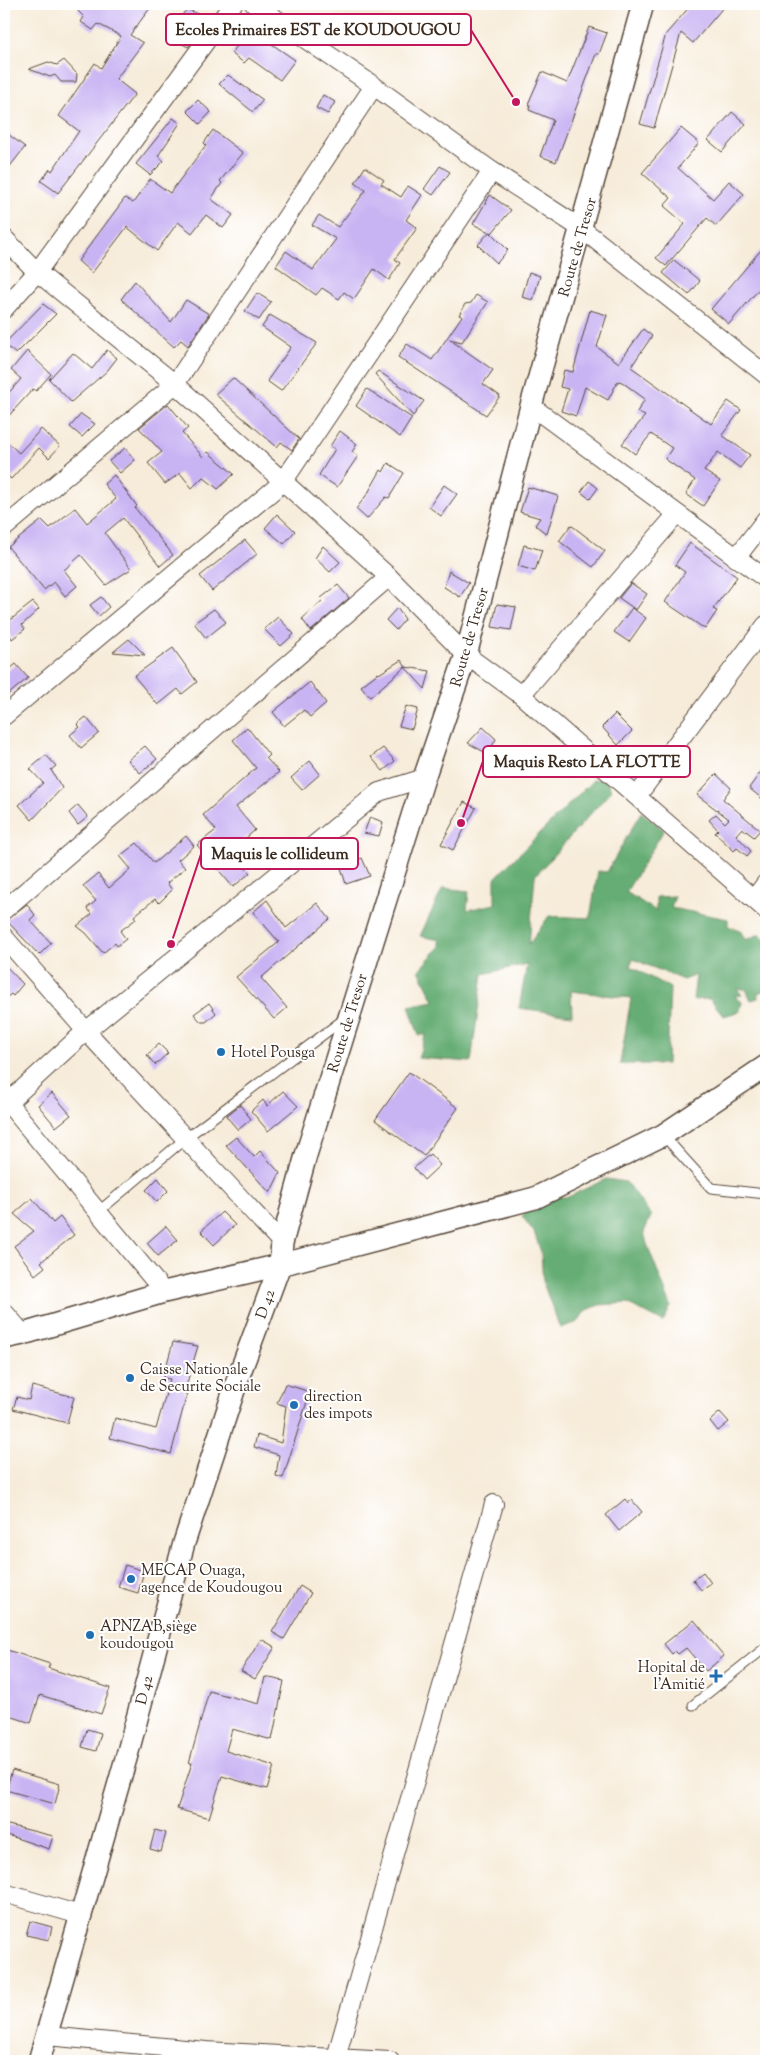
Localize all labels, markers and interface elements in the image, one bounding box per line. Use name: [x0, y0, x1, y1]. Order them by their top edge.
callout: Ecoles Primaires EST de KOUDOUGOU: [166, 14, 471, 45]
text: Ecoles Primaires EST de KOUDOUGOU: [176, 20, 461, 43]
street label: Route de Tresor: [554, 195, 603, 300]
street label: Route de Tresor: [446, 585, 495, 690]
callout: Maquis Resto LA FLOTTE: [483, 746, 690, 777]
text: Maquis Resto LA FLOTTE: [494, 752, 681, 775]
callout: Maquis le collideum: [201, 838, 358, 869]
text: Maquis le collideum: [211, 844, 349, 867]
street label: Route de Tresor: [323, 971, 374, 1076]
place label: Hotel Pousga: [231, 1043, 315, 1064]
marker: Hotel Pousga: [215, 1046, 227, 1058]
street label: D 42: [251, 1287, 281, 1322]
place label: Caisse Nationale de Securite Sociale: [140, 1360, 261, 1398]
marker: Caisse Nationale de Securite Sociale: [124, 1372, 136, 1384]
place label: direction des impots: [304, 1387, 373, 1425]
marker: direction des impots: [288, 1399, 300, 1411]
place label: MECAP Ouaga, agence de Koudougou: [141, 1561, 283, 1599]
marker: MECAP Ouaga, agence de Koudougou: [125, 1573, 137, 1585]
place label: APNZAB,siège koudougou: [100, 1617, 197, 1655]
marker: APNZAB,siège koudougou: [84, 1629, 96, 1641]
place label: Hopital de l'Amitié: [638, 1658, 705, 1696]
marker: Hopital de l'Amitié: [709, 1669, 723, 1683]
street label: D 42: [132, 1673, 159, 1707]

